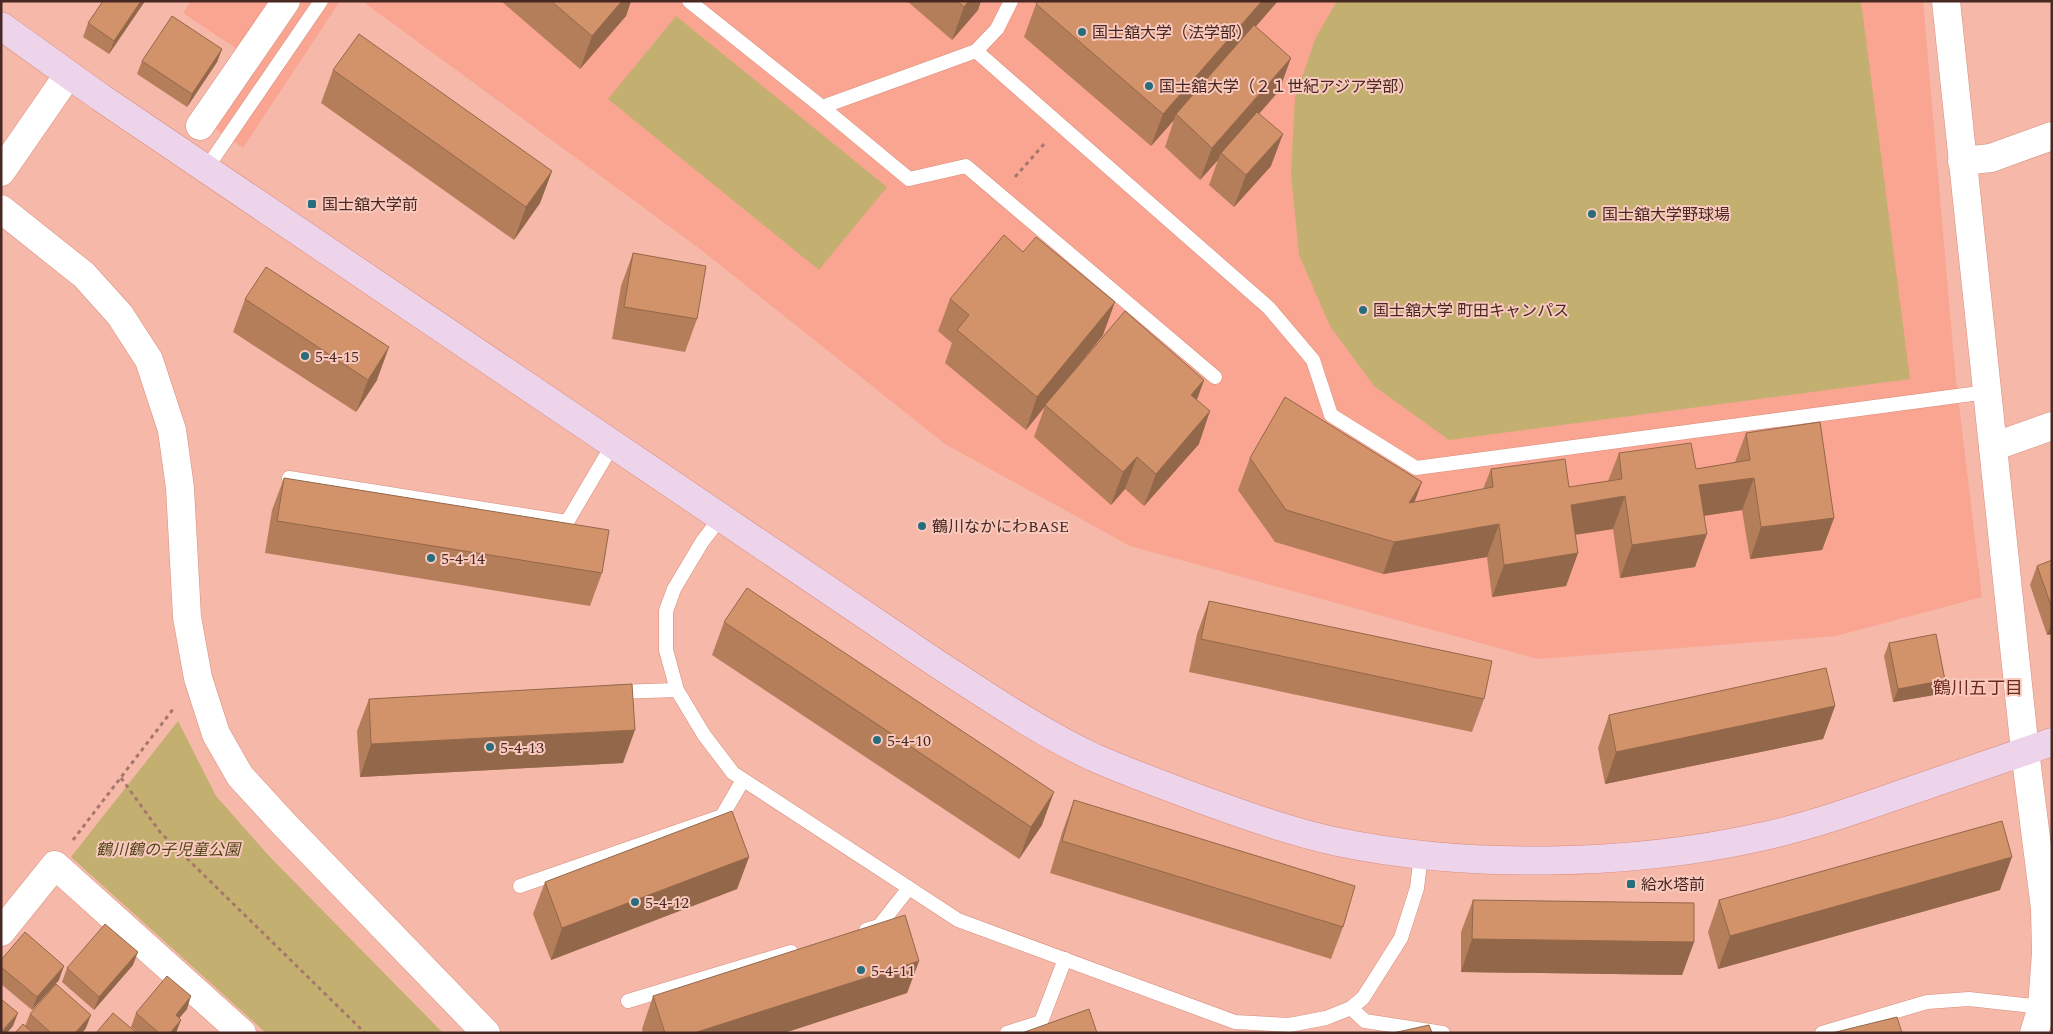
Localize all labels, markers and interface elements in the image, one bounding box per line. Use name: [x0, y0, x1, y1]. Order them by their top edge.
place label: 国士舘大学（法学部）: [1092, 21, 1252, 45]
marker: 国士舘大学（法学部）: [1076, 26, 1088, 38]
place label: 国士舘大学（２１世紀アジア学部）: [1159, 75, 1414, 99]
marker: 国士舘大学（２１世紀アジア学部）: [1143, 80, 1155, 92]
place label: 国士舘大学前: [322, 193, 418, 217]
marker: 国士舘大学前: [306, 198, 318, 210]
place label: 国士舘大学野球場: [1602, 203, 1730, 227]
marker: 国士舘大学野球場: [1586, 208, 1598, 220]
place label: 国士舘大学 町田キャンパス: [1373, 299, 1569, 323]
marker: 国士舘大学 町田キャンパス: [1357, 304, 1369, 316]
place label: 5-4-15: [315, 345, 359, 369]
marker: 5-4-15: [299, 350, 311, 362]
place label: 鶴川なかにわBASE: [932, 515, 1069, 539]
marker: 鶴川なかにわBASE: [916, 520, 928, 532]
place label: 5-4-14: [441, 547, 485, 571]
marker: 5-4-14: [425, 552, 437, 564]
district label: 鶴川五丁目: [1933, 675, 2023, 702]
place label: 5-4-10: [887, 729, 931, 753]
marker: 5-4-10: [871, 734, 883, 746]
place label: 5-4-13: [500, 736, 544, 760]
marker: 5-4-13: [484, 741, 496, 753]
park label: 鶴川鶴の子児童公園: [96, 838, 242, 862]
place label: 給水塔前: [1641, 873, 1705, 897]
marker: 給水塔前: [1625, 878, 1637, 890]
place label: 5-4-12: [645, 891, 689, 915]
marker: 5-4-12: [629, 896, 641, 908]
place label: 5-4-11: [871, 959, 915, 983]
marker: 5-4-11: [855, 964, 867, 976]

